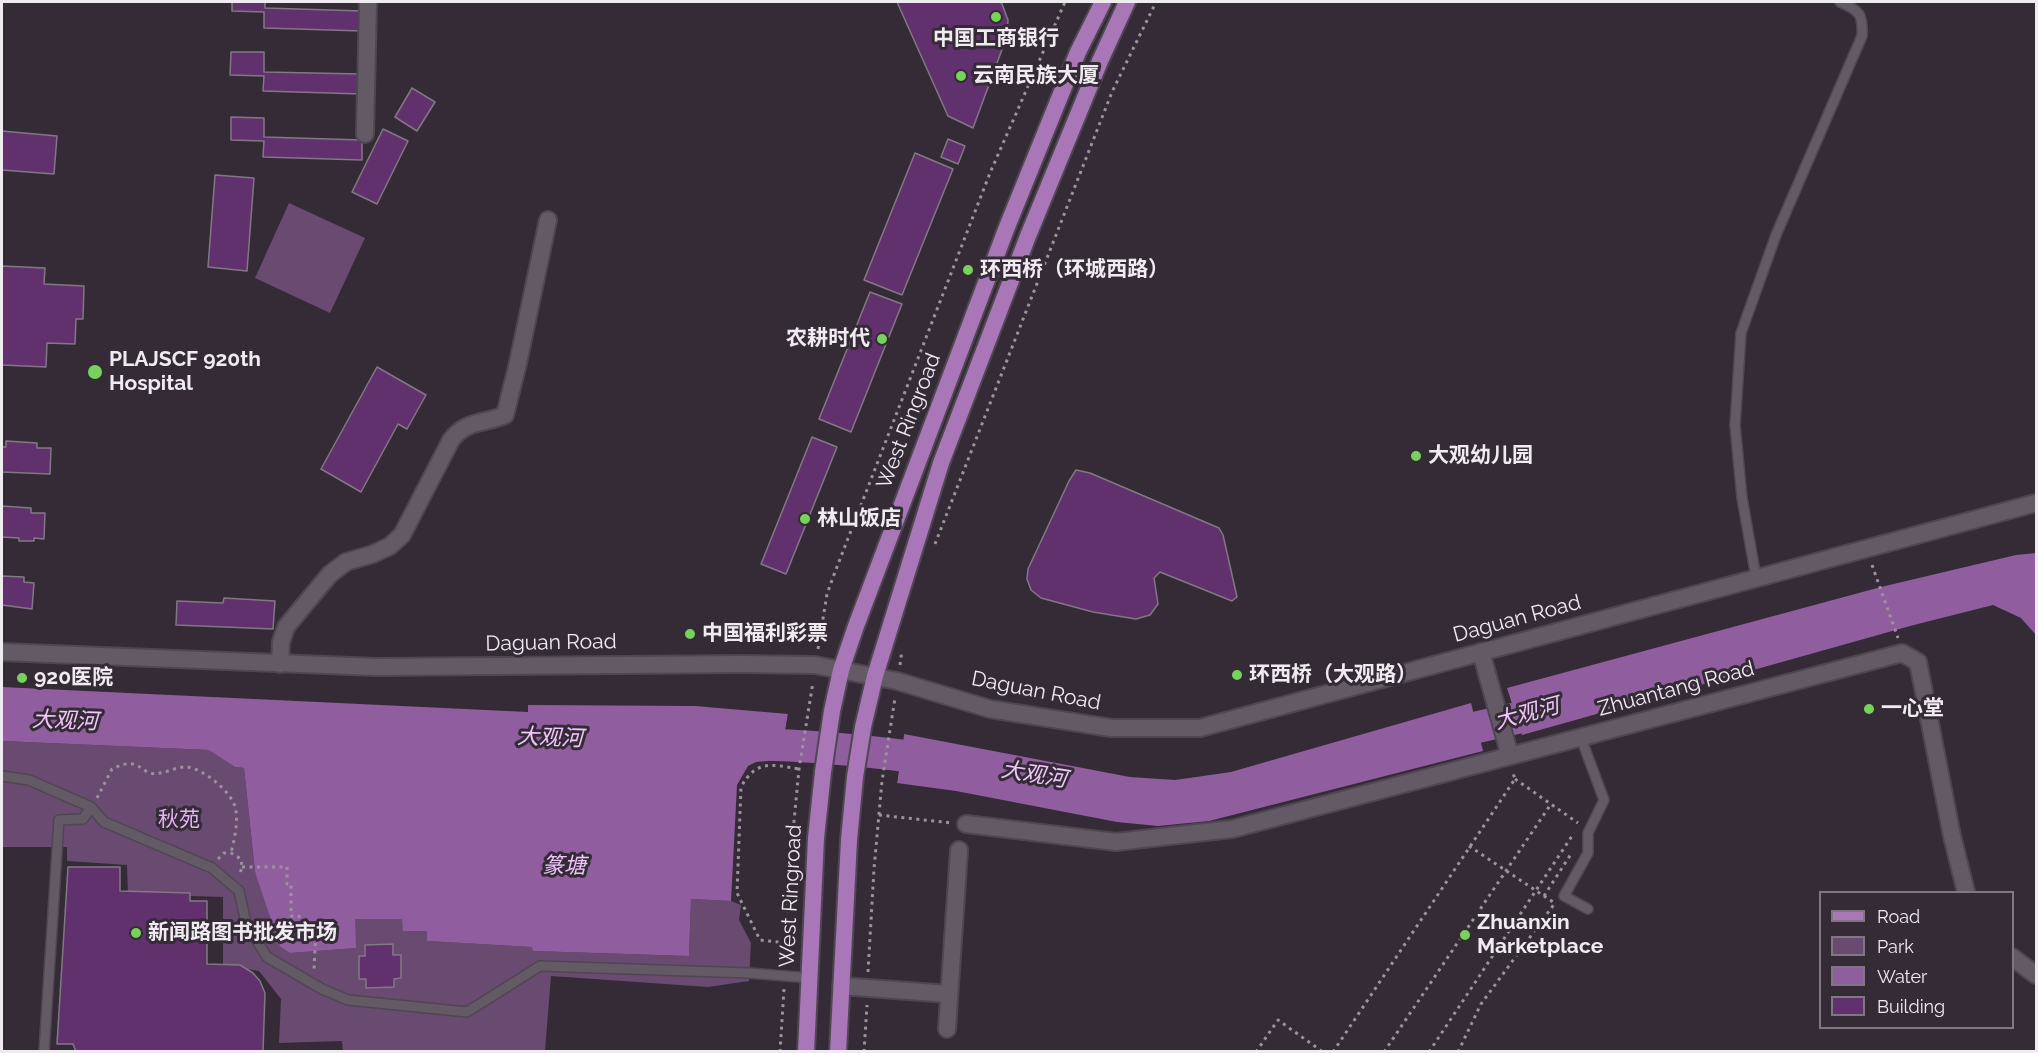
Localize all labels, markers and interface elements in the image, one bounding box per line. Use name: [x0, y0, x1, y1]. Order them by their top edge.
marker: 中国工商银行: [989, 10, 1003, 24]
place label: 中国工商银行: [933, 26, 1059, 52]
place label: 云南民族大厦: [973, 63, 1099, 89]
marker: 云南民族大厦: [954, 69, 968, 83]
place label: 环西桥（环城西路）: [980, 257, 1169, 283]
marker: 环西桥（环城西路）: [961, 263, 975, 277]
place label: 农耕时代: [786, 326, 870, 352]
marker: 农耕时代: [875, 332, 889, 346]
place label: PLAJSCF 920th Hospital: [109, 347, 261, 397]
street label: West Ringroad: [872, 350, 946, 492]
marker: PLAJSCF 920th Hospital: [86, 363, 104, 381]
place label: 大观幼儿园: [1428, 443, 1533, 469]
marker: 大观幼儿园: [1409, 449, 1423, 463]
place label: 林山饭店: [817, 506, 901, 532]
marker: 林山饭店: [798, 512, 812, 526]
street label: Daguan Road: [1450, 590, 1584, 648]
place label: 中国福利彩票: [702, 621, 828, 647]
marker: 中国福利彩票: [683, 627, 697, 641]
street label: Daguan Road: [485, 629, 617, 657]
street label: Zhuantang Road: [1595, 656, 1757, 722]
place label: 环西桥（大观路）: [1249, 662, 1417, 688]
place label: 920医院: [34, 665, 113, 691]
street label: Daguan Road: [969, 666, 1103, 716]
marker: 环西桥（大观路）: [1230, 668, 1244, 682]
marker: 920医院: [15, 671, 29, 685]
water label: 大观河: [1492, 693, 1562, 735]
place label: 一心堂: [1881, 696, 1944, 722]
marker: 一心堂: [1862, 702, 1876, 716]
water label: 大观河: [32, 707, 98, 735]
water label: 大观河: [517, 724, 583, 752]
water label: 大观河: [999, 757, 1069, 793]
park label: 秋苑: [158, 807, 200, 833]
street label: West Ringroad: [775, 824, 807, 968]
water label: 篆塘: [542, 853, 586, 879]
legend: [1819, 891, 2014, 1029]
text: Road: [1877, 906, 1920, 927]
place label: Zhuanxin Marketplace: [1477, 910, 1603, 960]
place label: 新闻路图书批发市场: [148, 920, 337, 946]
marker: 新闻路图书批发市场: [129, 926, 143, 940]
marker: Zhuanxin Marketplace: [1458, 928, 1472, 942]
text: Park: [1877, 936, 1914, 957]
text: Water: [1877, 966, 1927, 987]
text: Building: [1877, 996, 1945, 1017]

